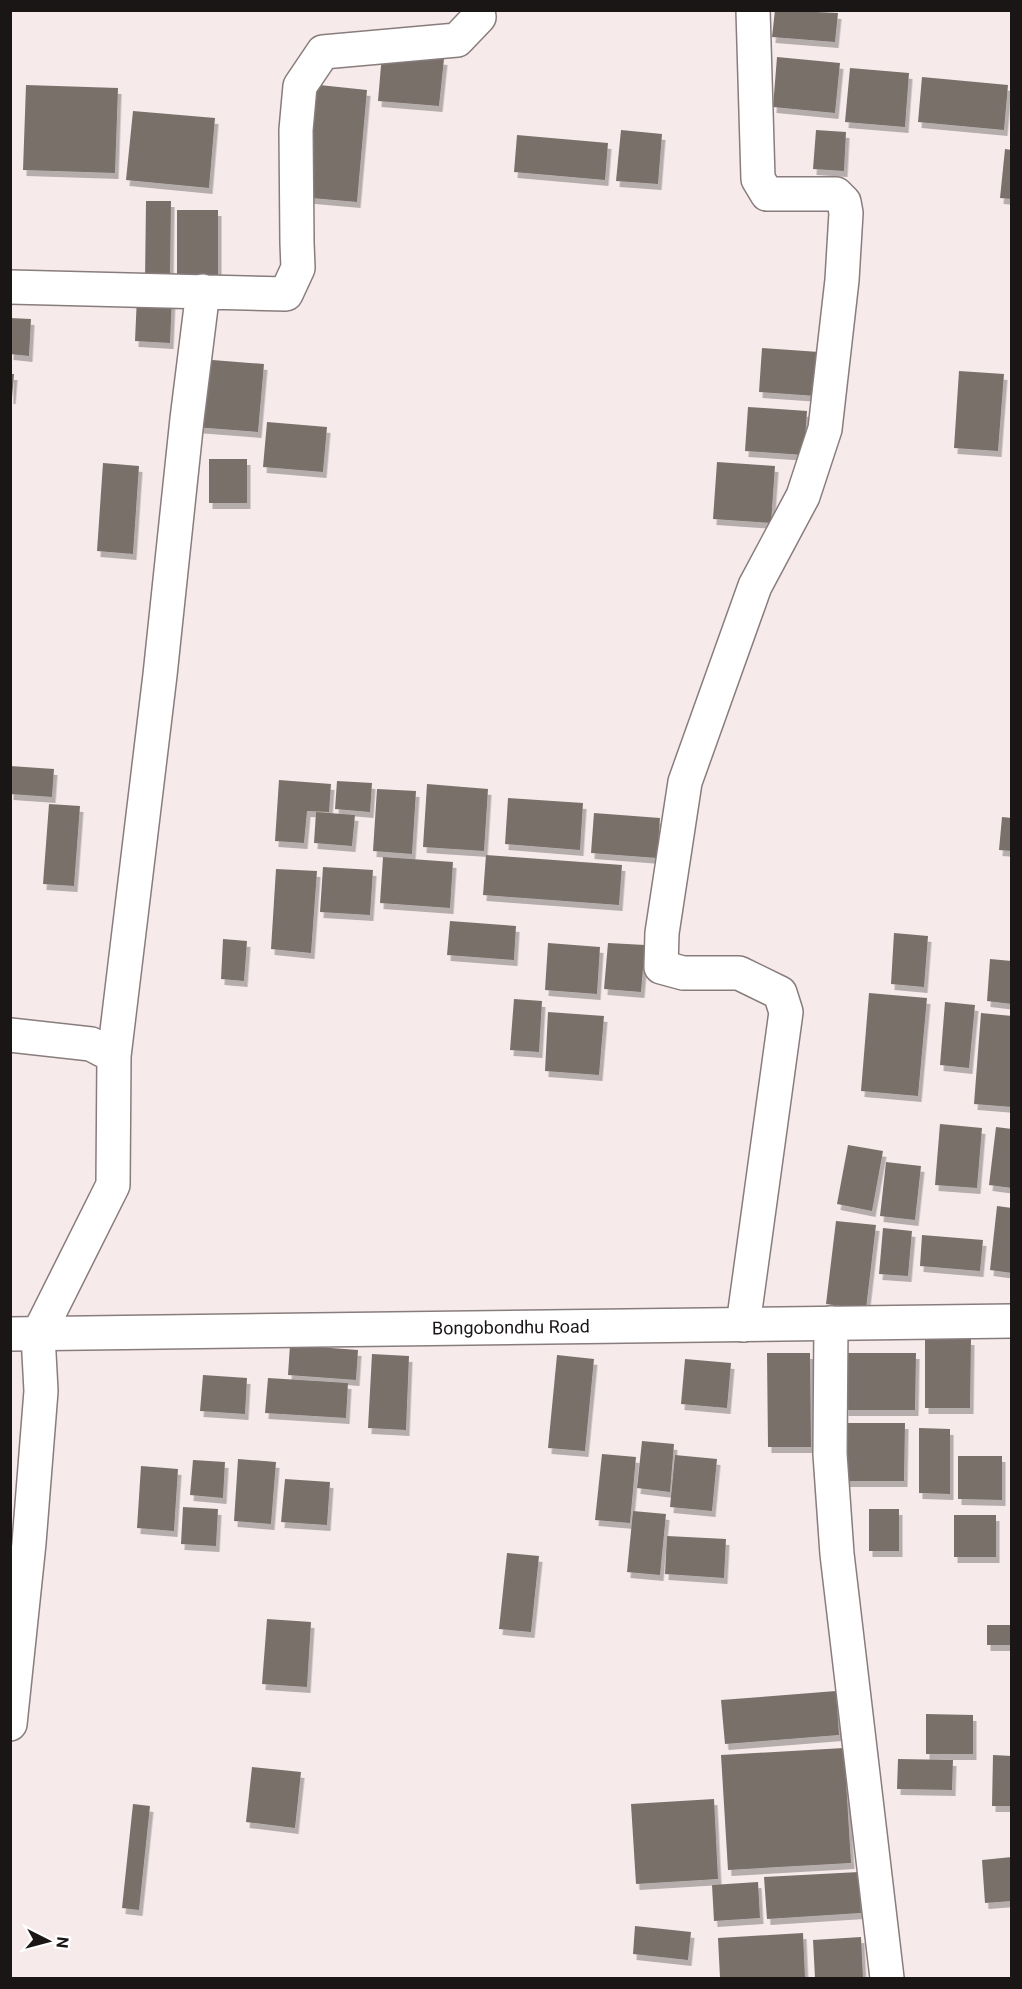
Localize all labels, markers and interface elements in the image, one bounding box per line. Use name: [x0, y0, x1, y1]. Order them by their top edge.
street label: Bongobondhu Road: [432, 1315, 590, 1339]
north arrow: [18, 1911, 78, 1971]
text: N: [52, 1936, 72, 1949]

